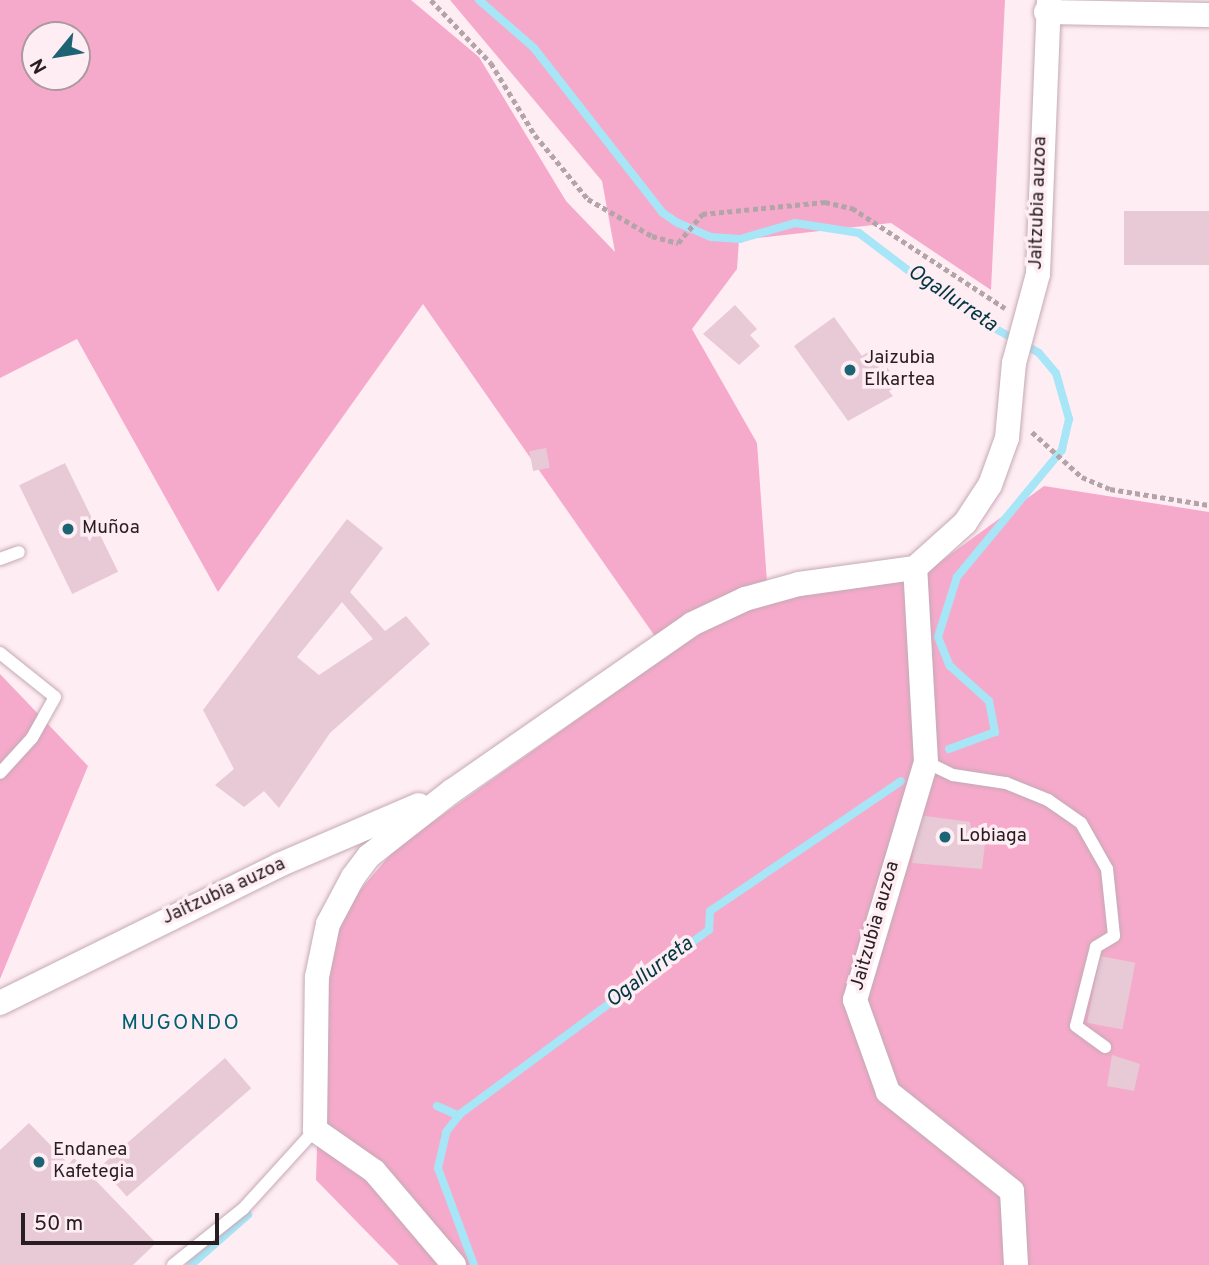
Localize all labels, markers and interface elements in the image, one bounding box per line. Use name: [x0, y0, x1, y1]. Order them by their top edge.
north arrow: [21, 21, 91, 91]
text: N: [26, 54, 53, 77]
street label: Jaitzubia auzoa: [1025, 136, 1053, 270]
water label: Ogallurreta: [902, 260, 1002, 338]
place label: Jaizubia Elkartea: [864, 348, 935, 392]
marker: Jaizubia Elkartea: [842, 362, 858, 378]
place label: Muñoa: [82, 518, 140, 540]
marker: Muñoa: [60, 521, 76, 537]
place label: Lobiaga: [959, 826, 1027, 848]
marker: Lobiaga: [937, 829, 953, 845]
street label: Jaitzubia auzoa: [159, 853, 289, 931]
street label: Jaitzubia auzoa: [847, 859, 905, 993]
water label: Ogallurreta: [601, 932, 699, 1014]
district label: MUGONDO: [122, 1011, 240, 1037]
place label: Endanea Kafetegia: [53, 1140, 134, 1184]
marker: Endanea Kafetegia: [31, 1154, 47, 1170]
scale bar: [24, 1198, 222, 1242]
text: 50 m: [34, 1211, 83, 1238]

